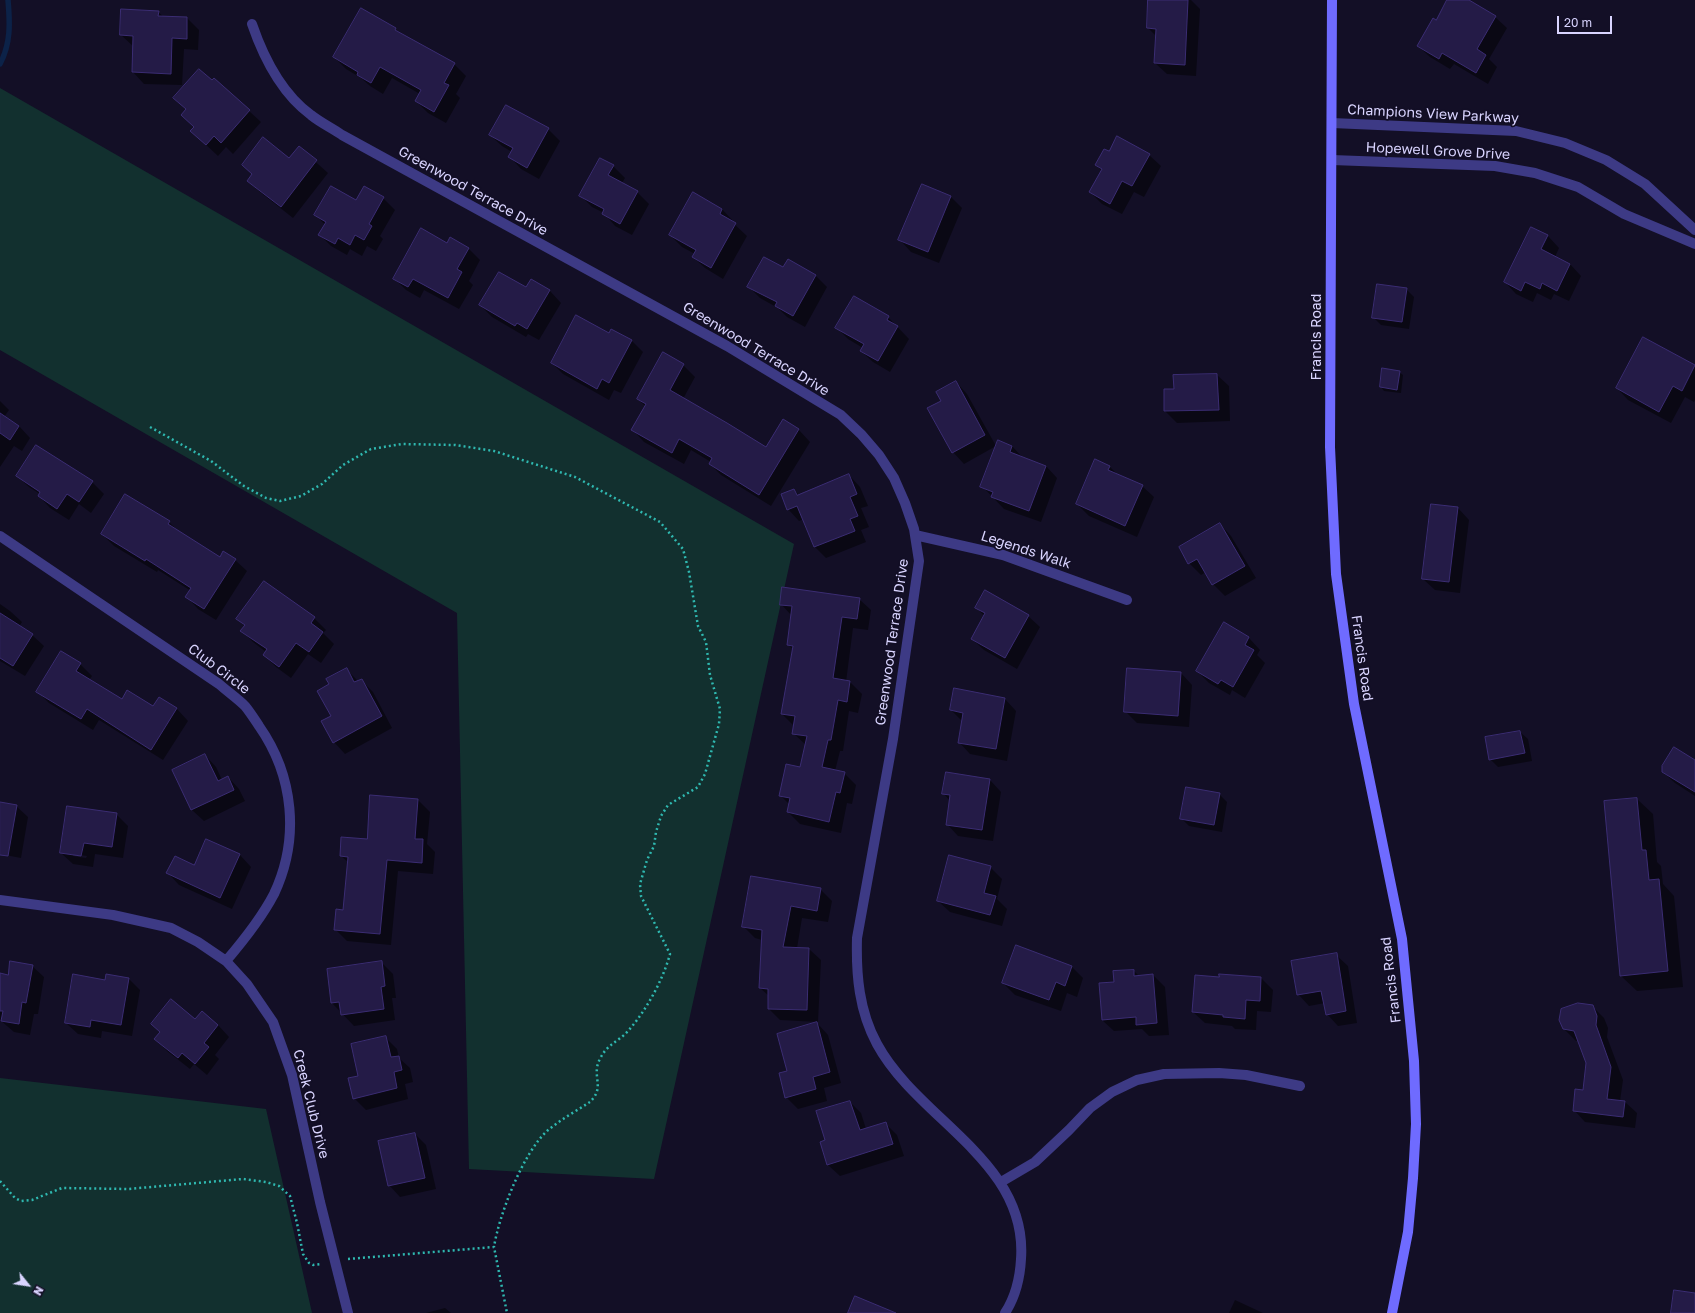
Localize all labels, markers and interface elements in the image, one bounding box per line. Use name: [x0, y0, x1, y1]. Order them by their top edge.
scale bar: [1559, 8, 1614, 34]
text: 20 m: [1564, 15, 1592, 30]
street label: Champions View Parkway: [1347, 101, 1519, 127]
street label: Hopewell Grove Drive: [1365, 139, 1511, 163]
street label: Greenwood Terrace Drive: [395, 143, 551, 239]
street label: Francis Road: [1309, 294, 1325, 380]
street label: Greenwood Terrace Drive: [680, 298, 832, 400]
street label: Legends Walk: [979, 527, 1073, 573]
street label: Greenwood Terrace Drive: [872, 558, 912, 726]
street label: Francis Road: [1348, 614, 1376, 702]
street label: Club Circle: [185, 640, 253, 698]
street label: Francis Road: [1377, 936, 1405, 1024]
street label: Creek Club Drive: [289, 1048, 333, 1160]
north arrow: [8, 1265, 48, 1305]
text: N: [31, 1284, 47, 1298]

